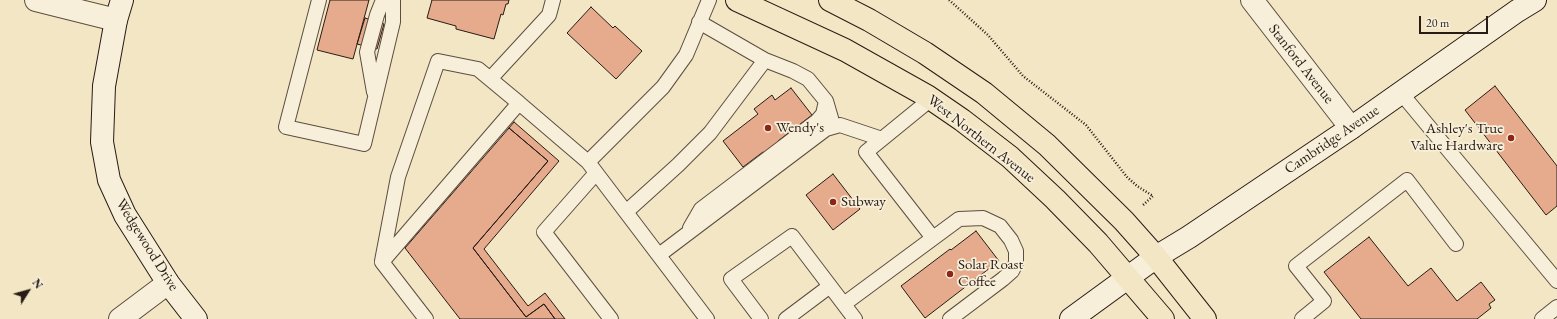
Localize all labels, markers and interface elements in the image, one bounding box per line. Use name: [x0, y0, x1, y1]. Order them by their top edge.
scale bar: [1421, 8, 1490, 34]
text: 20 m: [1426, 15, 1449, 31]
street label: Stanford Avenue: [1264, 21, 1338, 107]
street label: West Northern Avenue: [923, 91, 1039, 187]
street label: Cambridge Avenue: [1281, 102, 1383, 178]
place label: Wendy's: [776, 119, 824, 137]
place label: Ashley's True Value Hardware: [1410, 120, 1503, 155]
marker: Wendy's: [763, 123, 773, 133]
marker: Ashley's True Value Hardware: [1506, 133, 1516, 143]
place label: Subway: [841, 193, 886, 211]
street label: Wedgewood Drive: [111, 196, 183, 294]
marker: Subway: [828, 197, 838, 207]
place label: Solar Roast Coffee: [958, 256, 1023, 291]
marker: Solar Roast Coffee: [945, 269, 955, 279]
north arrow: [8, 271, 48, 311]
text: N: [29, 276, 46, 292]

